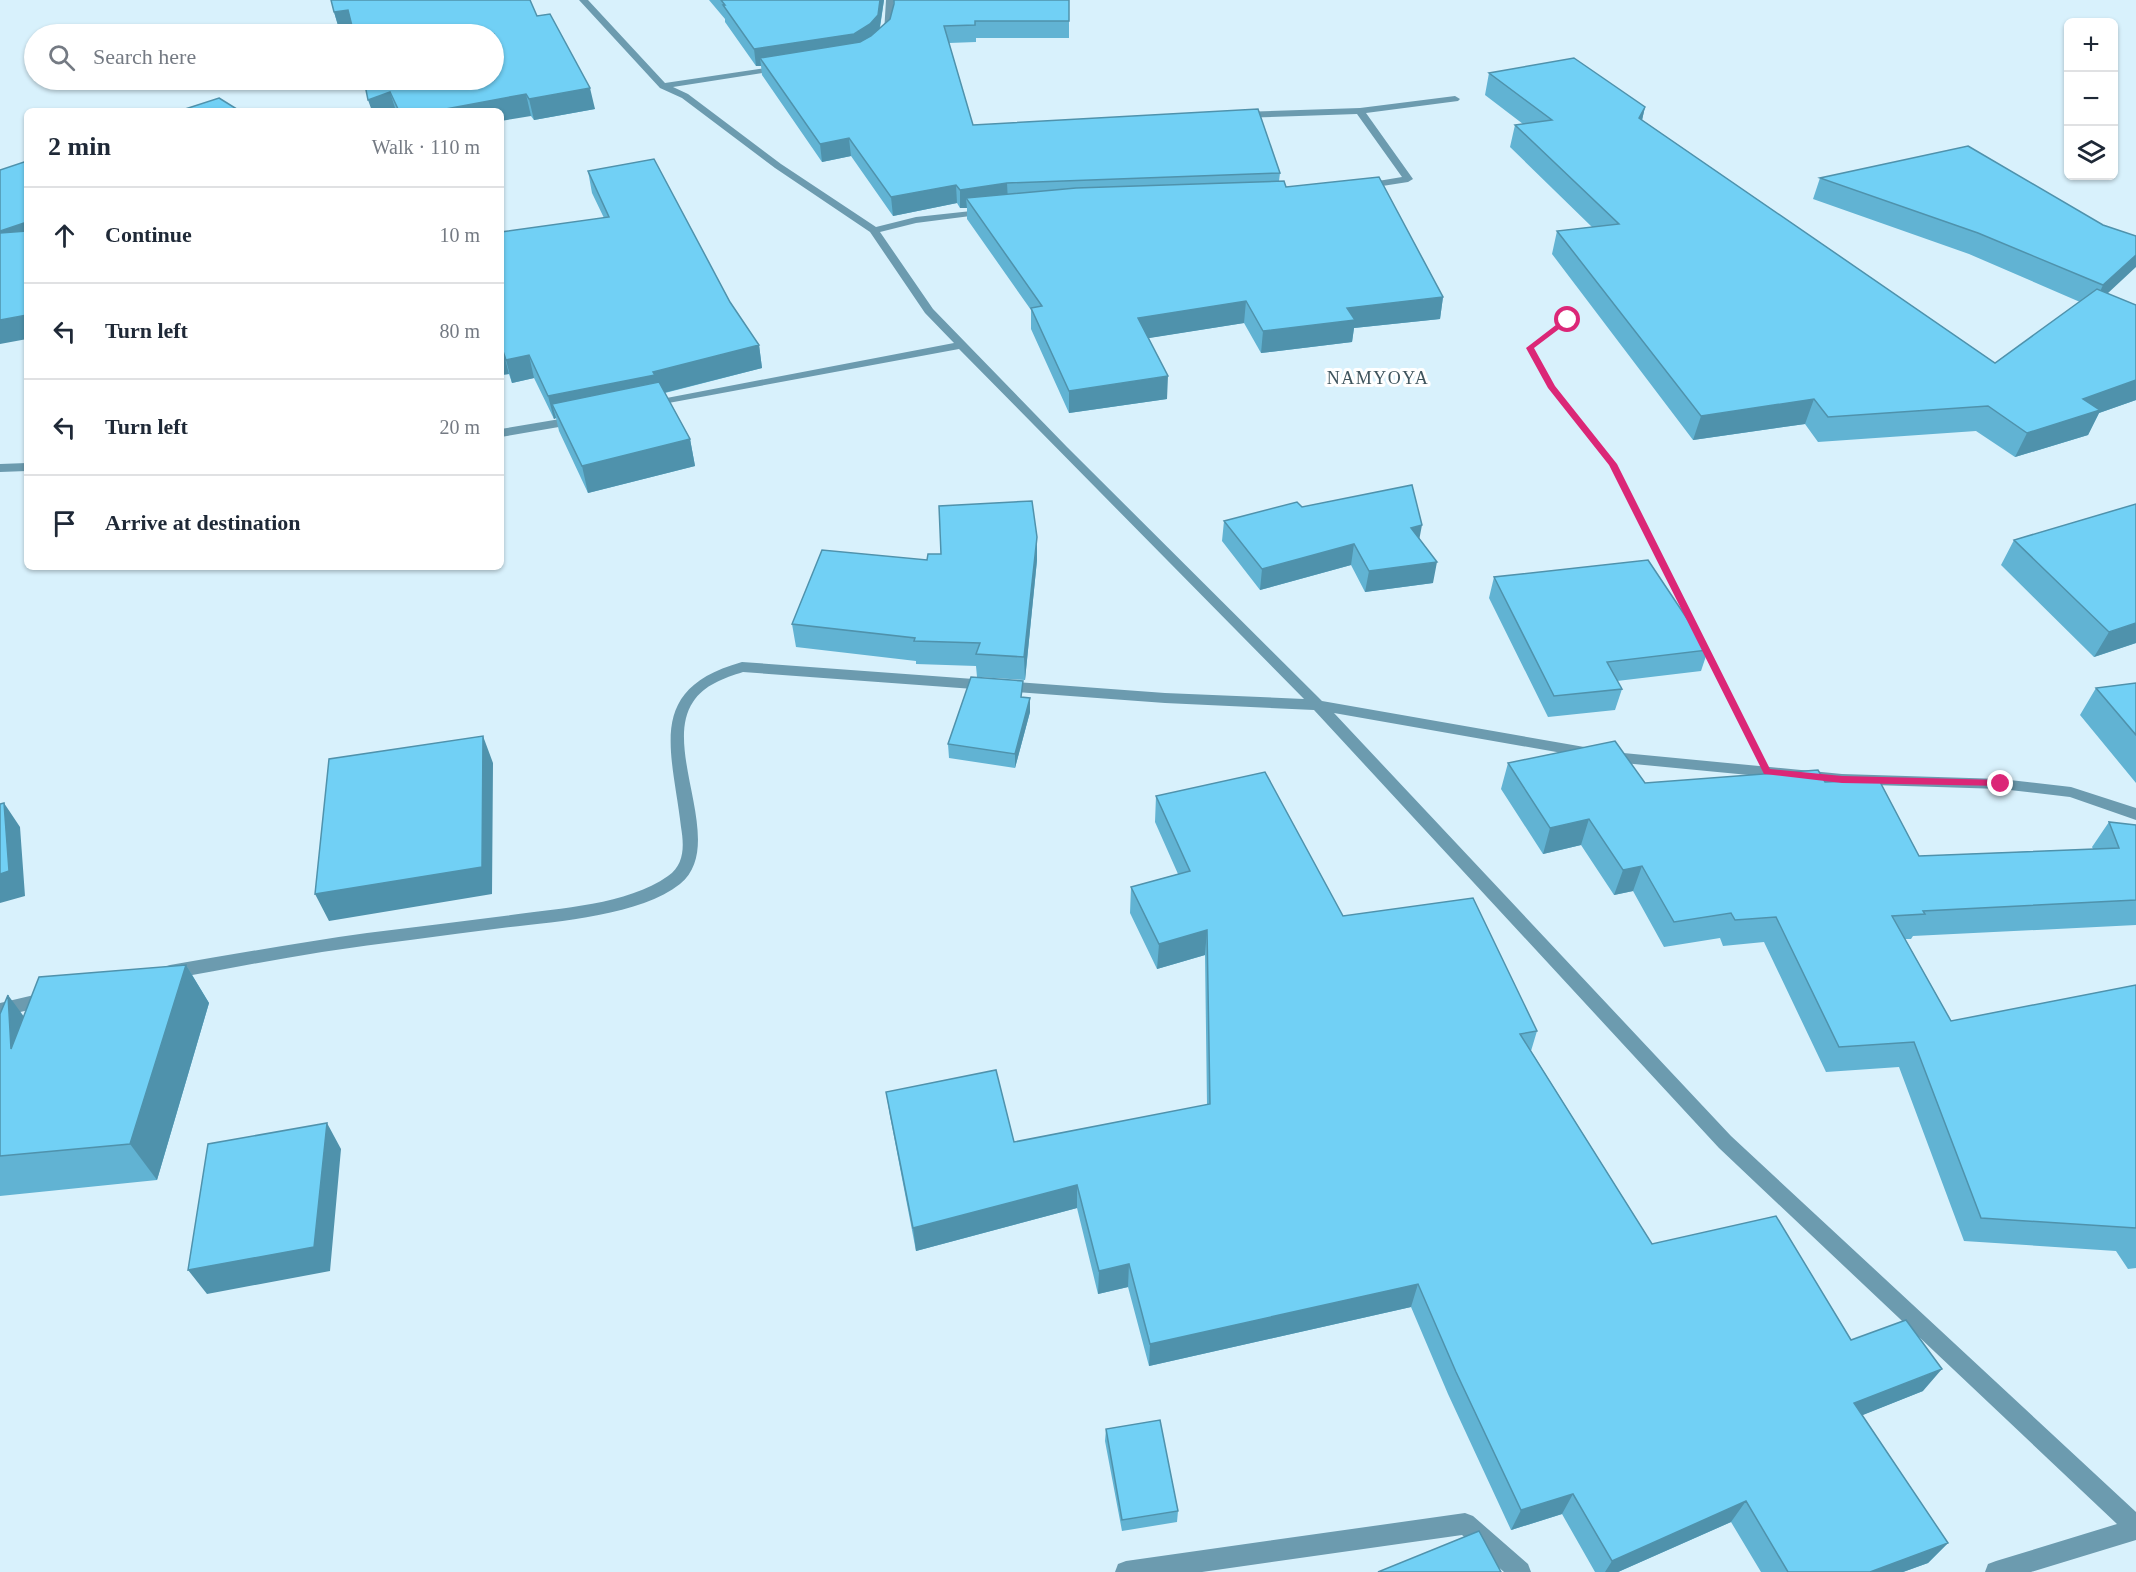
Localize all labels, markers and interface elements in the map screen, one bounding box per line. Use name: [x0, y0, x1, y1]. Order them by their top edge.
map controls: [2064, 18, 2118, 180]
button: +: [2064, 18, 2118, 72]
search box: [24, 24, 504, 90]
icon: search: [45, 41, 78, 74]
text: Search here: [93, 44, 196, 69]
button: −: [2064, 72, 2118, 126]
button: layers: [2064, 126, 2118, 180]
text: 2 min: [48, 132, 111, 161]
text: Walk · 110 m: [372, 136, 480, 158]
icon: ahead: [48, 219, 81, 252]
text: Continue: [105, 222, 192, 247]
text: 10 m: [439, 224, 480, 246]
route start: [1554, 306, 1580, 332]
icon: left: [48, 315, 81, 348]
text: Turn left: [105, 318, 188, 343]
text: 80 m: [439, 320, 480, 342]
district label: NAMYOYA: [1327, 368, 1429, 388]
icon: left: [48, 411, 81, 444]
text: Turn left: [105, 414, 188, 439]
text: 20 m: [439, 416, 480, 438]
icon: arrive: [48, 507, 81, 540]
text: Arrive at destination: [105, 510, 301, 535]
route end: [1987, 770, 2013, 796]

